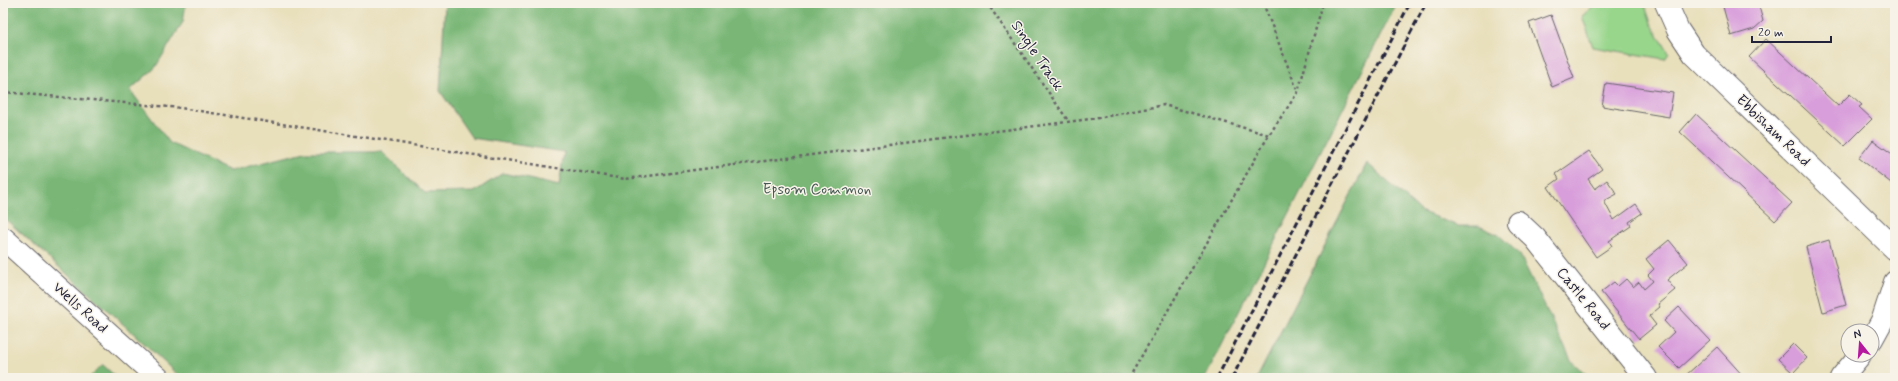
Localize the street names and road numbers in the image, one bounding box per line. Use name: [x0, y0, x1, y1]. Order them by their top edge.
street label: Single Track: [1005, 17, 1068, 96]
street label: Ebbisham Road: [1731, 90, 1815, 172]
street label: Castle Road: [1552, 263, 1614, 335]
street label: Wells Road: [48, 278, 112, 338]

